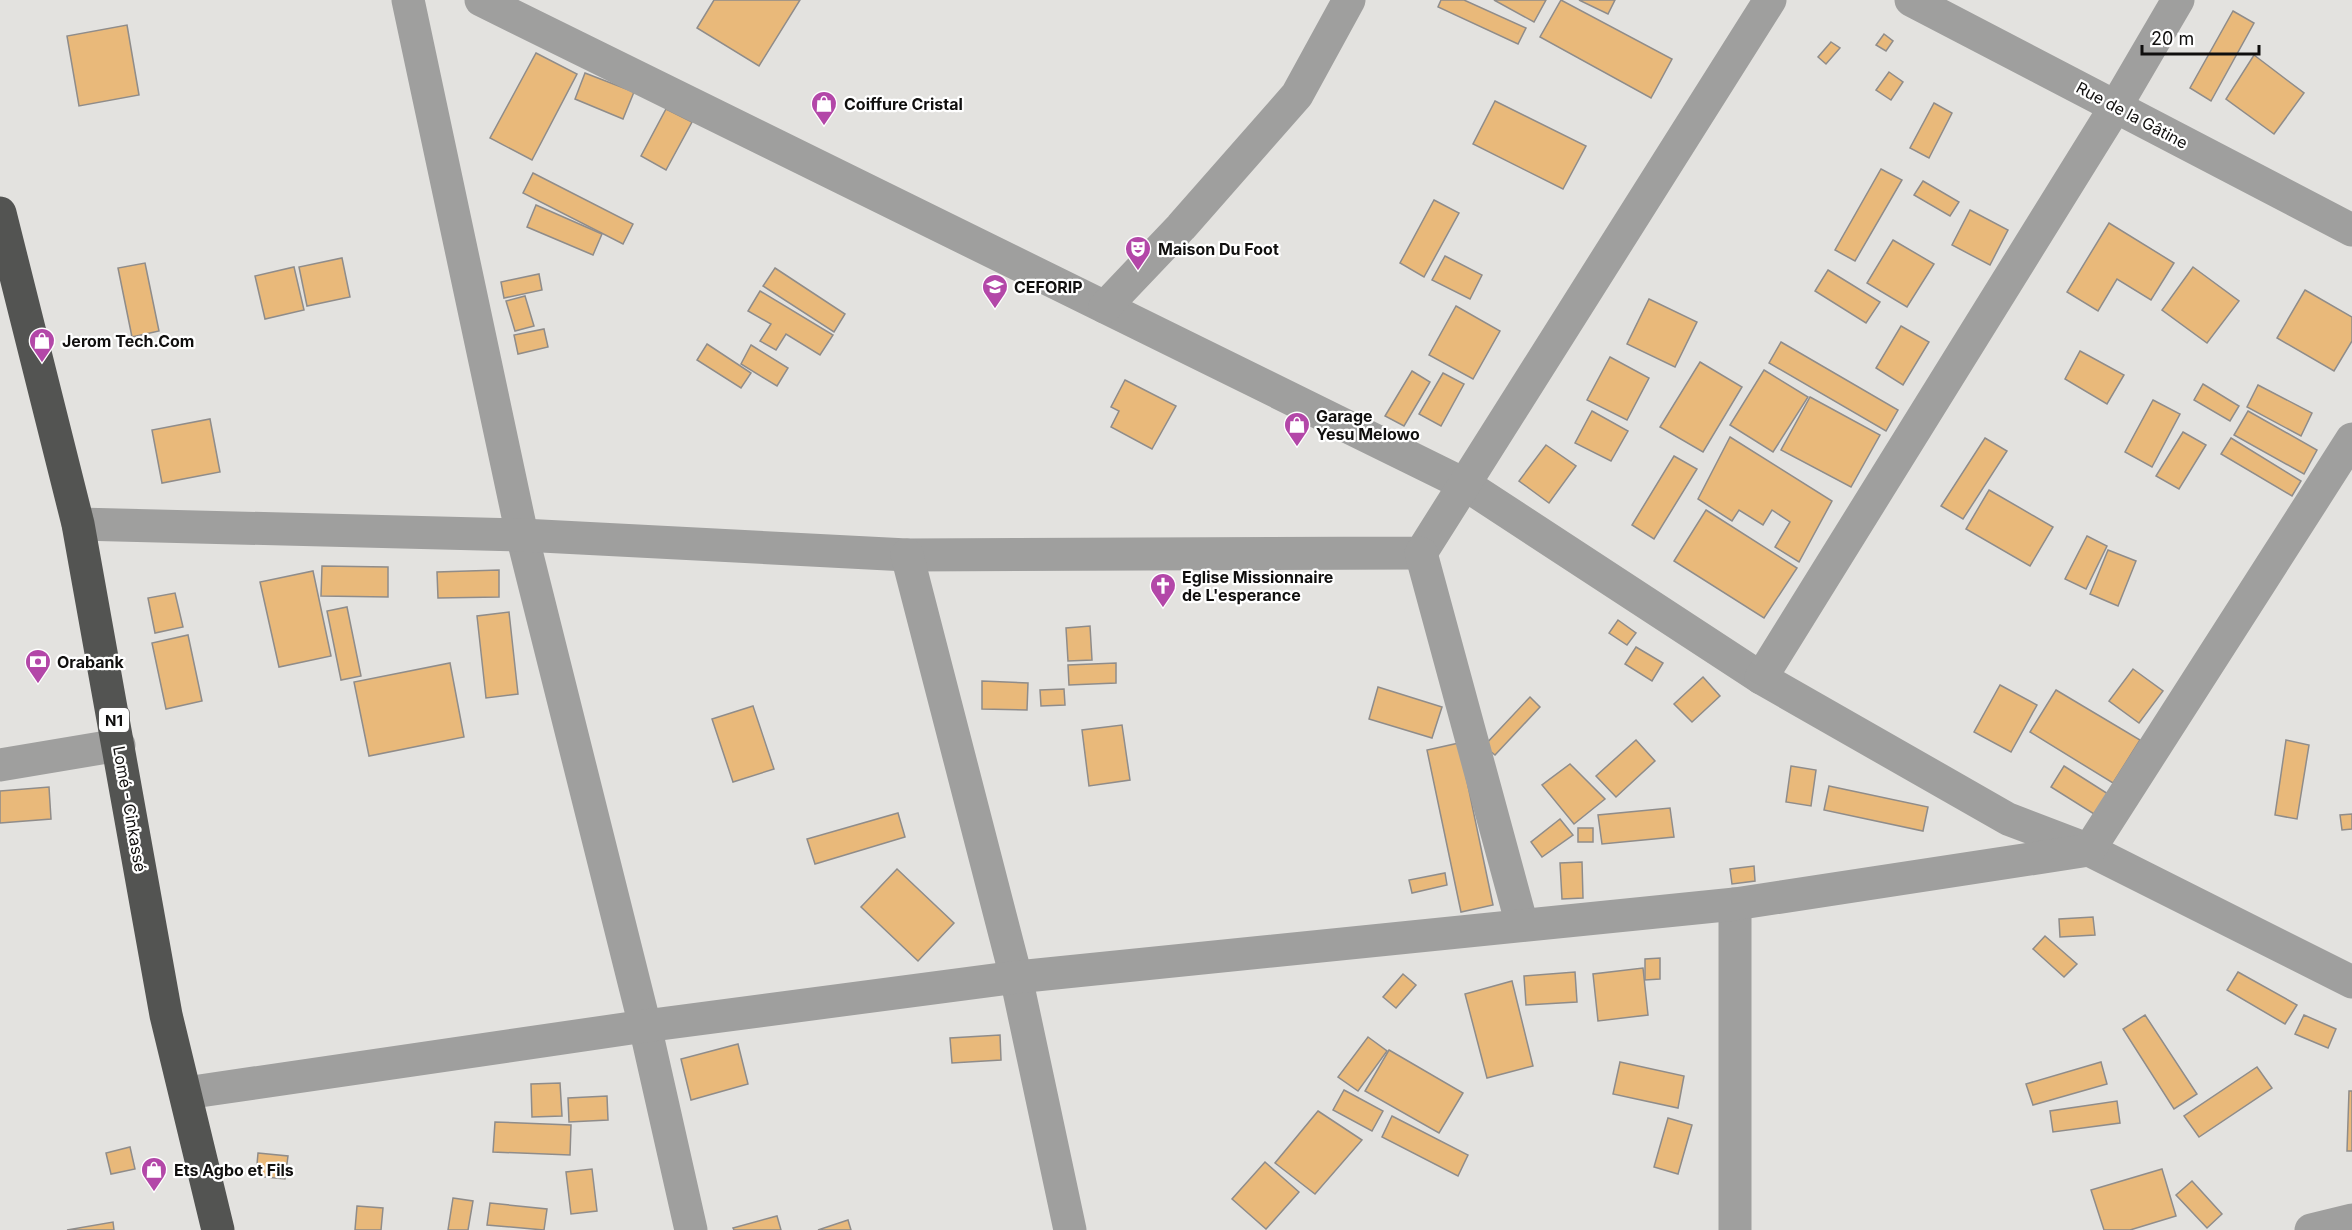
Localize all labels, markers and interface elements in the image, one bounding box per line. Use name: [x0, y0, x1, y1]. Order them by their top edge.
scale bar: [2142, 18, 2259, 56]
text: 20 m: [2151, 28, 2194, 49]
street label: Rue de la Gâtine: [2073, 77, 2191, 153]
shop icon: Coiffure Cristal: [809, 89, 839, 127]
place label: Coiffure Cristal: [844, 94, 963, 114]
theatre icon: Maison Du Foot: [1123, 234, 1153, 272]
place label: Maison Du Foot: [1158, 239, 1279, 259]
school or university icon: CEFORIP: [980, 272, 1010, 310]
place label: CEFORIP: [1014, 277, 1083, 297]
shop icon: Jerom Tech.Com: [27, 326, 57, 364]
place label: Jerom Tech.Com: [62, 331, 194, 351]
place label: Garage Yesu Melowo: [1316, 406, 1420, 444]
shop icon: Garage Yesu Melowo: [1282, 410, 1312, 448]
place label: Eglise Missionnaire de L'esperance: [1182, 567, 1333, 605]
church icon: Eglise Missionnaire de L'esperance: [1148, 571, 1178, 609]
bank icon: Orabank: [23, 647, 53, 685]
place label: Orabank: [57, 652, 124, 672]
road number: N1: [99, 708, 129, 732]
street label: Lomé - Cinkassé: [109, 745, 151, 873]
shop icon: Ets Agbo et Fils: [139, 1155, 169, 1193]
place label: Ets Agbo et Fils: [174, 1160, 294, 1180]

